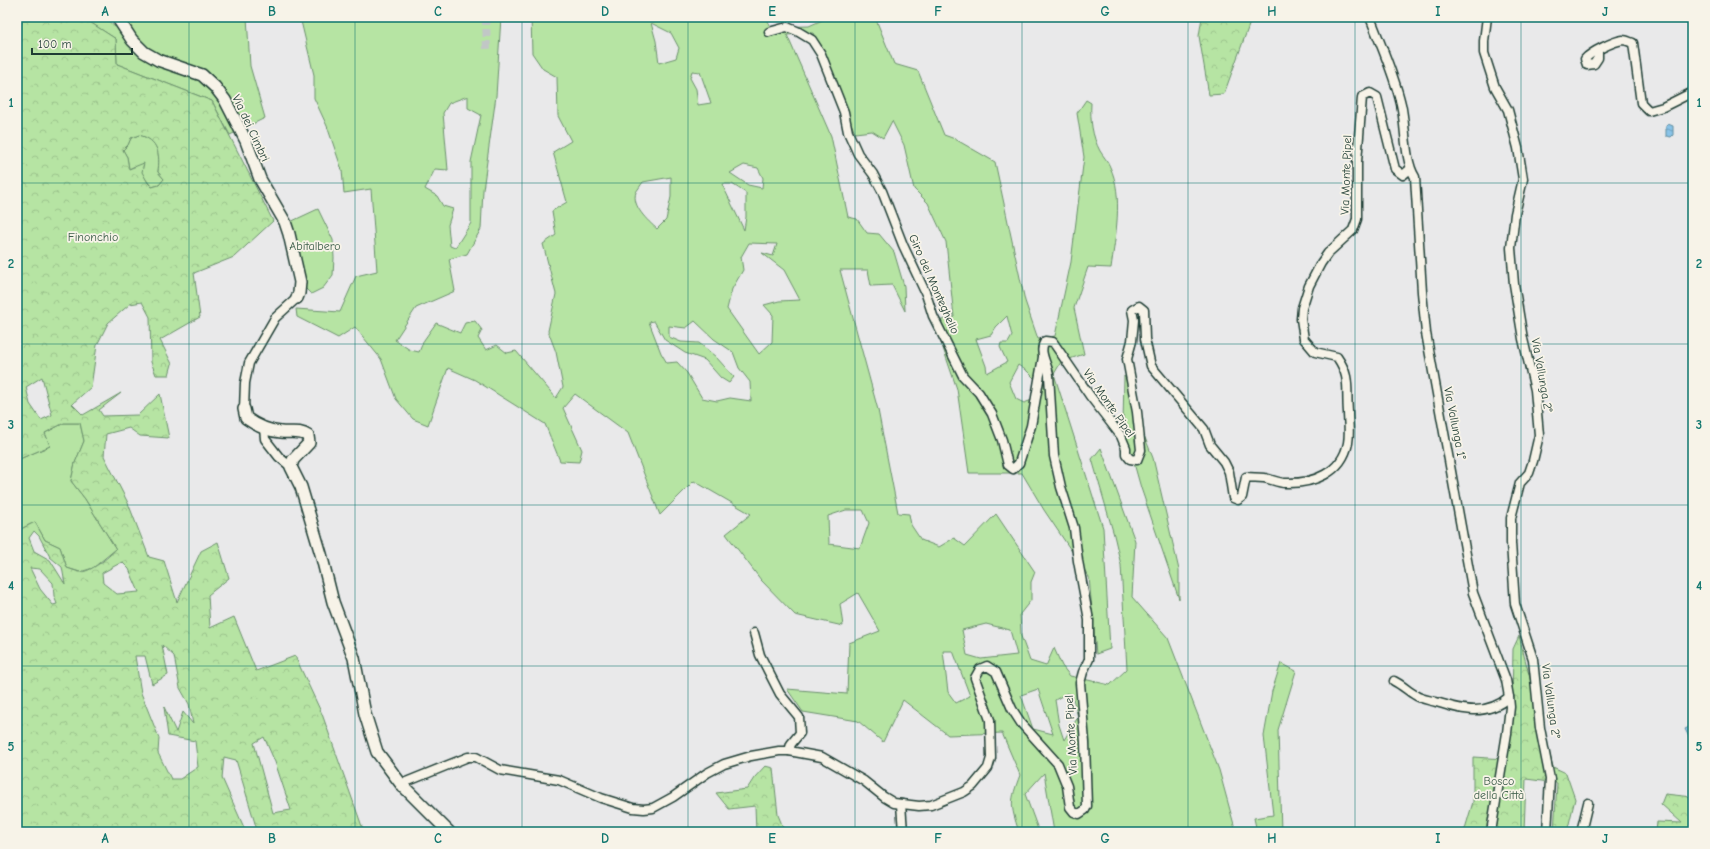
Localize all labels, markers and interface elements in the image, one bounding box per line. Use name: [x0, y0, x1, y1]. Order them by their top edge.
text: A: [101, 4, 109, 19]
text: B: [268, 4, 276, 19]
text: C: [434, 4, 442, 19]
text: D: [601, 4, 609, 19]
text: E: [768, 4, 776, 19]
text: F: [934, 4, 942, 19]
text: G: [1100, 4, 1110, 19]
text: H: [1267, 4, 1277, 19]
text: I: [1435, 4, 1441, 19]
text: J: [1602, 4, 1608, 19]
scale bar: [32, 30, 132, 56]
text: 100 m: [38, 37, 71, 51]
street label: Via dei Cimbri: [229, 92, 273, 164]
text: 1: [8, 95, 14, 110]
text: 1: [1696, 95, 1702, 110]
street label: Via Monte Pipel: [1338, 135, 1354, 215]
park label: Finonchio: [68, 230, 118, 244]
street label: Giro del Monteghello: [906, 232, 962, 336]
park label: Abitalbero: [289, 239, 341, 253]
text: 2: [8, 256, 14, 271]
text: 2: [1696, 256, 1702, 271]
street label: Via Vallunga 2°: [1529, 337, 1555, 413]
street label: Via Monte Pipel: [1080, 366, 1138, 440]
street label: Via Vallunga 1°: [1441, 386, 1469, 460]
text: 3: [8, 417, 14, 432]
text: 3: [1696, 417, 1702, 432]
text: 4: [8, 578, 14, 593]
text: 4: [1696, 578, 1702, 593]
street label: Via Vallunga 2°: [1539, 663, 1563, 739]
street label: Via Monte Pipel: [1062, 695, 1080, 775]
text: 5: [8, 739, 15, 754]
text: 5: [1696, 739, 1703, 754]
park label: Bosco della Città: [1474, 774, 1524, 802]
text: A: [101, 831, 109, 846]
text: B: [268, 831, 276, 846]
text: C: [434, 831, 442, 846]
text: D: [601, 831, 609, 846]
text: E: [768, 831, 776, 846]
text: F: [934, 831, 942, 846]
text: G: [1100, 831, 1110, 846]
text: H: [1267, 831, 1277, 846]
text: I: [1435, 831, 1441, 846]
text: J: [1602, 831, 1608, 846]

